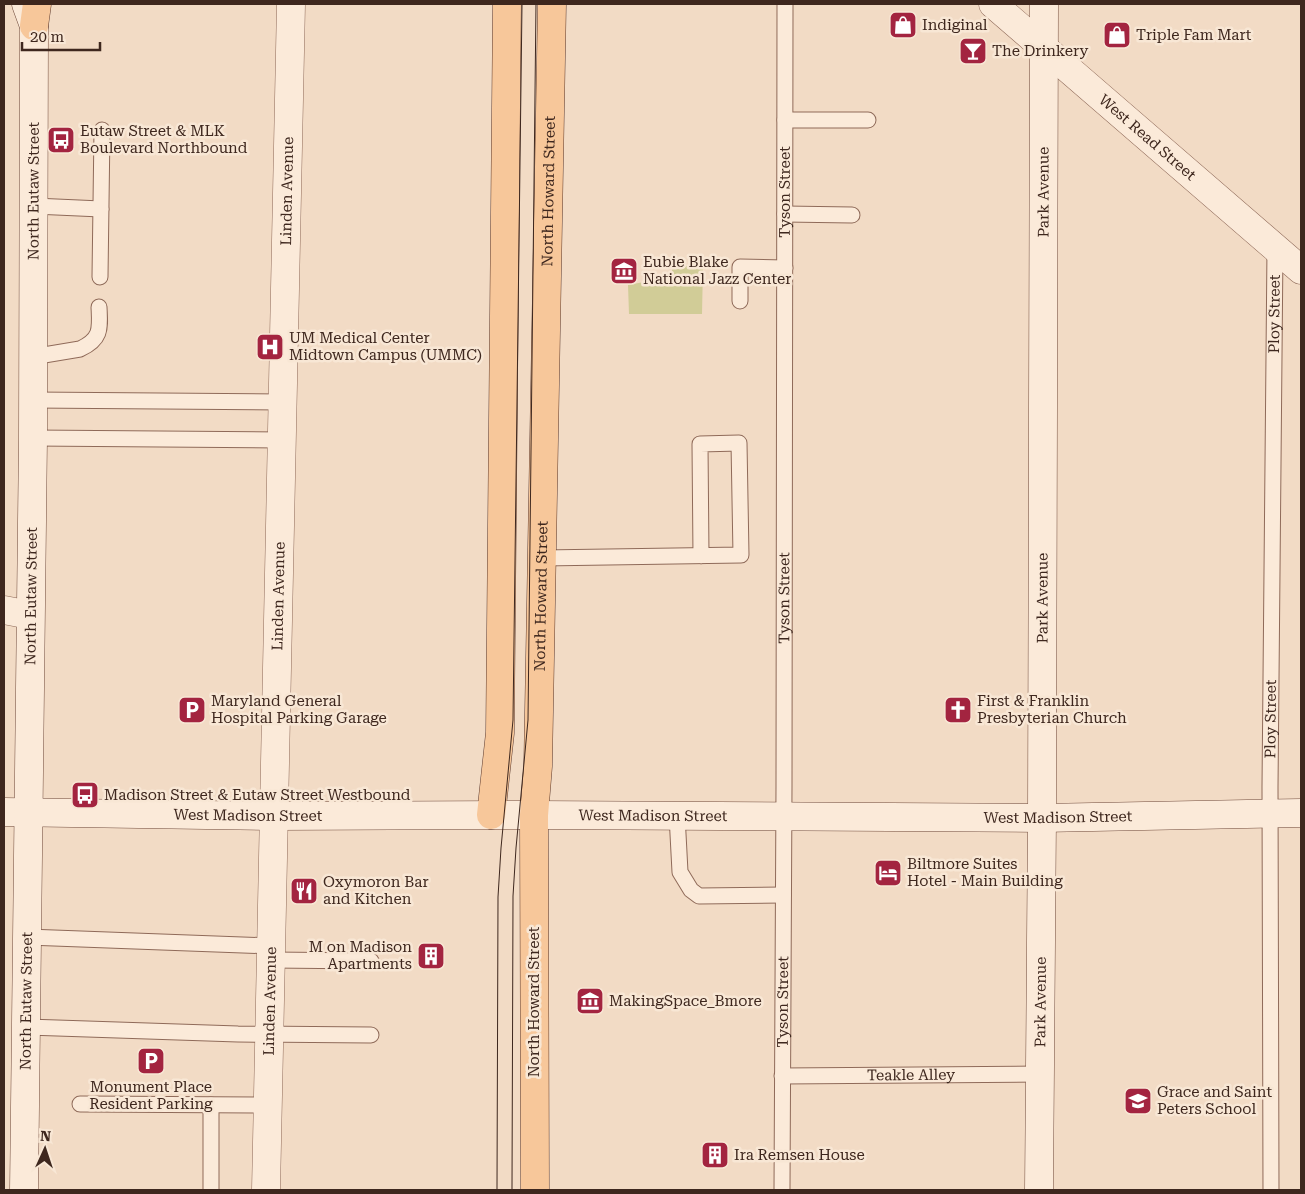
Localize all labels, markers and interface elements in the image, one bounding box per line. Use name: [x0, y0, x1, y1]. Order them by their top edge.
shop icon: Indiginal: [888, 10, 918, 40]
place label: Indiginal: [922, 16, 988, 34]
scale bar: [22, 20, 100, 52]
shop icon: Triple Fam Mart: [1102, 20, 1132, 50]
place label: Triple Fam Mart: [1136, 26, 1252, 44]
text: 20 m: [30, 28, 65, 46]
bar icon: The Drinkery: [958, 36, 988, 66]
place label: The Drinkery: [992, 42, 1089, 60]
street label: West Read Street: [1095, 91, 1200, 184]
street label: North Howard Street: [538, 115, 559, 267]
street label: North Eutaw Street: [24, 122, 43, 260]
place label: Eutaw Street & MLK Boulevard Northbound: [80, 122, 248, 157]
bus stop icon: Eutaw Street & MLK Boulevard Northbound: [46, 125, 76, 155]
street label: Linden Avenue: [277, 137, 297, 246]
street label: Tyson Street: [776, 146, 794, 238]
street label: Park Avenue: [1034, 147, 1053, 237]
place label: Eubie Blake National Jazz Center: [643, 253, 791, 288]
museum icon: Eubie Blake National Jazz Center: [609, 256, 639, 286]
street label: Ploy Street: [1265, 274, 1284, 354]
place label: UM Medical Center Midtown Campus (UMMC): [289, 329, 482, 364]
hospital icon: UM Medical Center Midtown Campus (UMMC): [255, 332, 285, 362]
street label: North Howard Street: [531, 520, 552, 672]
street label: North Eutaw Street: [21, 526, 41, 665]
street label: Linden Avenue: [268, 541, 289, 651]
street label: Tyson Street: [775, 552, 793, 644]
street label: Park Avenue: [1033, 553, 1052, 643]
street label: Ploy Street: [1261, 679, 1280, 759]
place label: Maryland General Hospital Parking Garage: [211, 692, 387, 727]
place label: First & Franklin Presbyterian Church: [977, 692, 1127, 727]
parking icon: Maryland General Hospital Parking Garage: [177, 695, 207, 725]
church icon: First & Franklin Presbyterian Church: [943, 695, 973, 725]
bus stop icon: Madison Street & Eutaw Street Westbound: [70, 780, 100, 810]
place label: Madison Street & Eutaw Street Westbound: [104, 786, 411, 804]
street label: West Madison Street: [173, 806, 323, 825]
street label: West Madison Street: [578, 806, 728, 825]
street label: West Madison Street: [983, 807, 1133, 827]
place label: Biltmore Suites Hotel - Main Building: [907, 855, 1063, 890]
hotel icon: Biltmore Suites Hotel - Main Building: [873, 858, 903, 888]
place label: Oxymoron Bar and Kitchen: [323, 873, 429, 908]
restaurant icon: Oxymoron Bar and Kitchen: [289, 876, 319, 906]
street label: North Howard Street: [525, 926, 543, 1077]
street label: North Eutaw Street: [16, 931, 36, 1070]
place label: M on Madison Apartments: [309, 938, 412, 973]
building icon: M on Madison Apartments: [416, 941, 446, 971]
street label: Linden Avenue: [260, 946, 280, 1056]
street label: Tyson Street: [774, 956, 792, 1048]
street label: Park Avenue: [1031, 957, 1050, 1047]
museum icon: MakingSpace_Bmore: [575, 986, 605, 1016]
place label: MakingSpace_Bmore: [609, 992, 762, 1010]
parking icon: Monument Place Resident Parking: [136, 1046, 166, 1076]
street label: Teakle Alley: [867, 1066, 955, 1084]
place label: Monument Place Resident Parking: [89, 1078, 213, 1113]
place label: Grace and Saint Peters School: [1157, 1083, 1272, 1118]
school or university icon: Grace and Saint Peters School: [1123, 1086, 1153, 1116]
north arrow: [20, 1124, 70, 1174]
text: N: [40, 1128, 52, 1144]
building icon: Ira Remsen House: [700, 1140, 730, 1170]
place label: Ira Remsen House: [734, 1146, 865, 1164]

